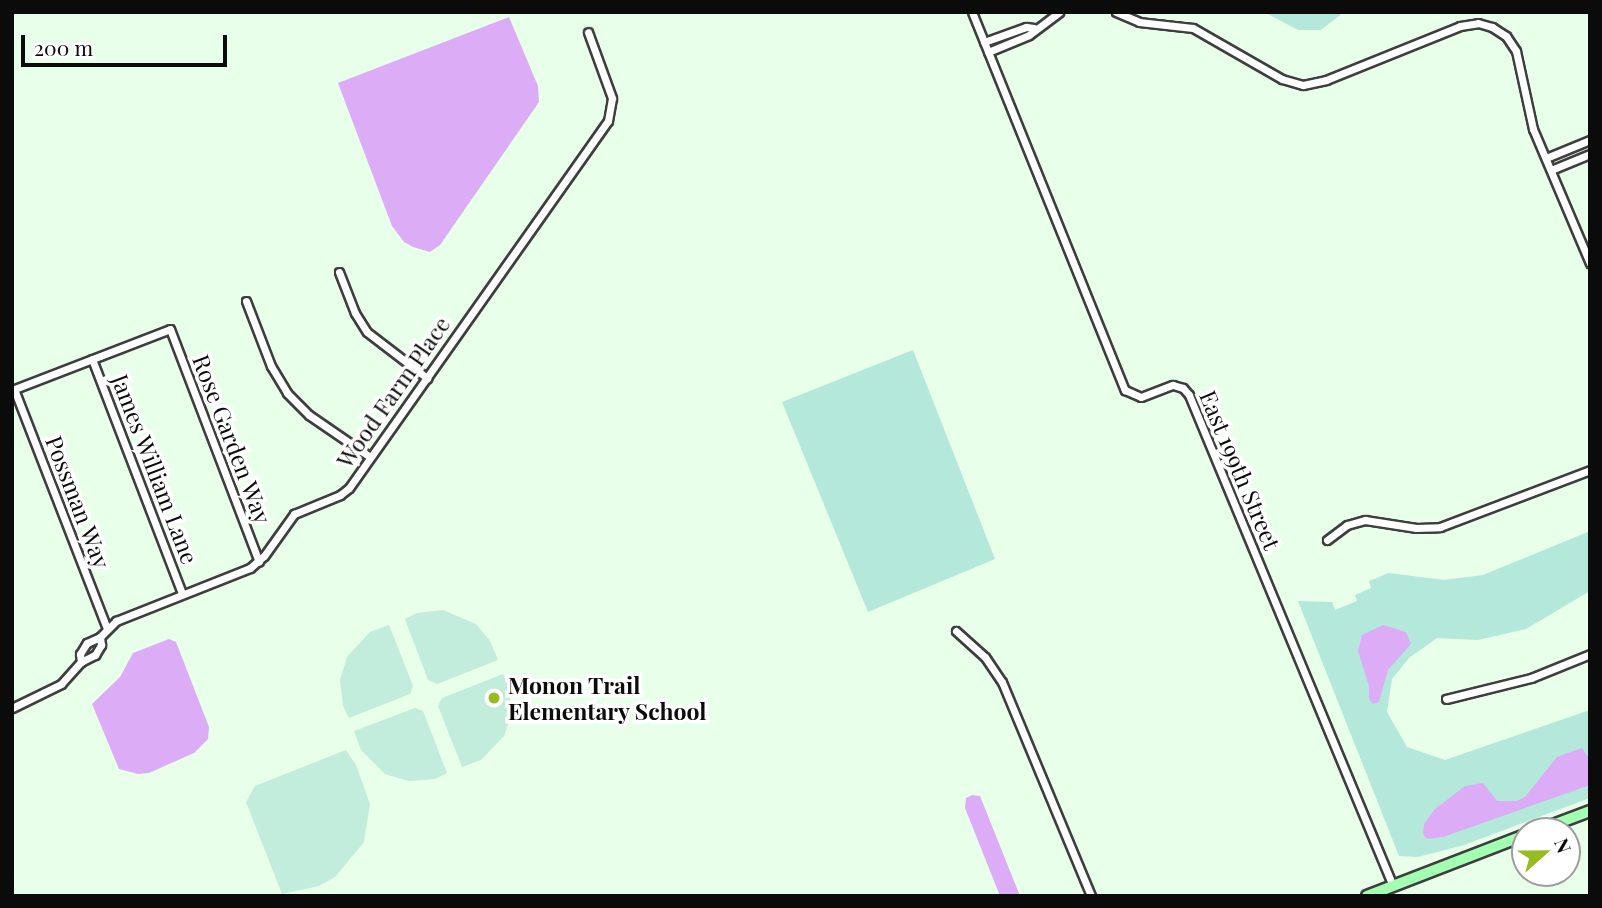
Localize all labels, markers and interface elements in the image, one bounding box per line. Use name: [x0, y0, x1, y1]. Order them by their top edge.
scale bar: [24, 21, 231, 65]
text: 200 m: [34, 33, 93, 61]
street label: Wood Farm Place: [331, 311, 455, 473]
street label: Rose Garden Way: [187, 350, 277, 528]
street label: James William Lane: [106, 370, 204, 568]
street label: East 199th Street: [1194, 386, 1286, 554]
street label: Possman Way: [40, 432, 116, 572]
place label: Monon Trail Elementary School: [508, 671, 707, 725]
marker: Monon Trail Elementary School: [486, 690, 502, 706]
north arrow: [1511, 817, 1581, 887]
text: N: [1549, 834, 1578, 856]

